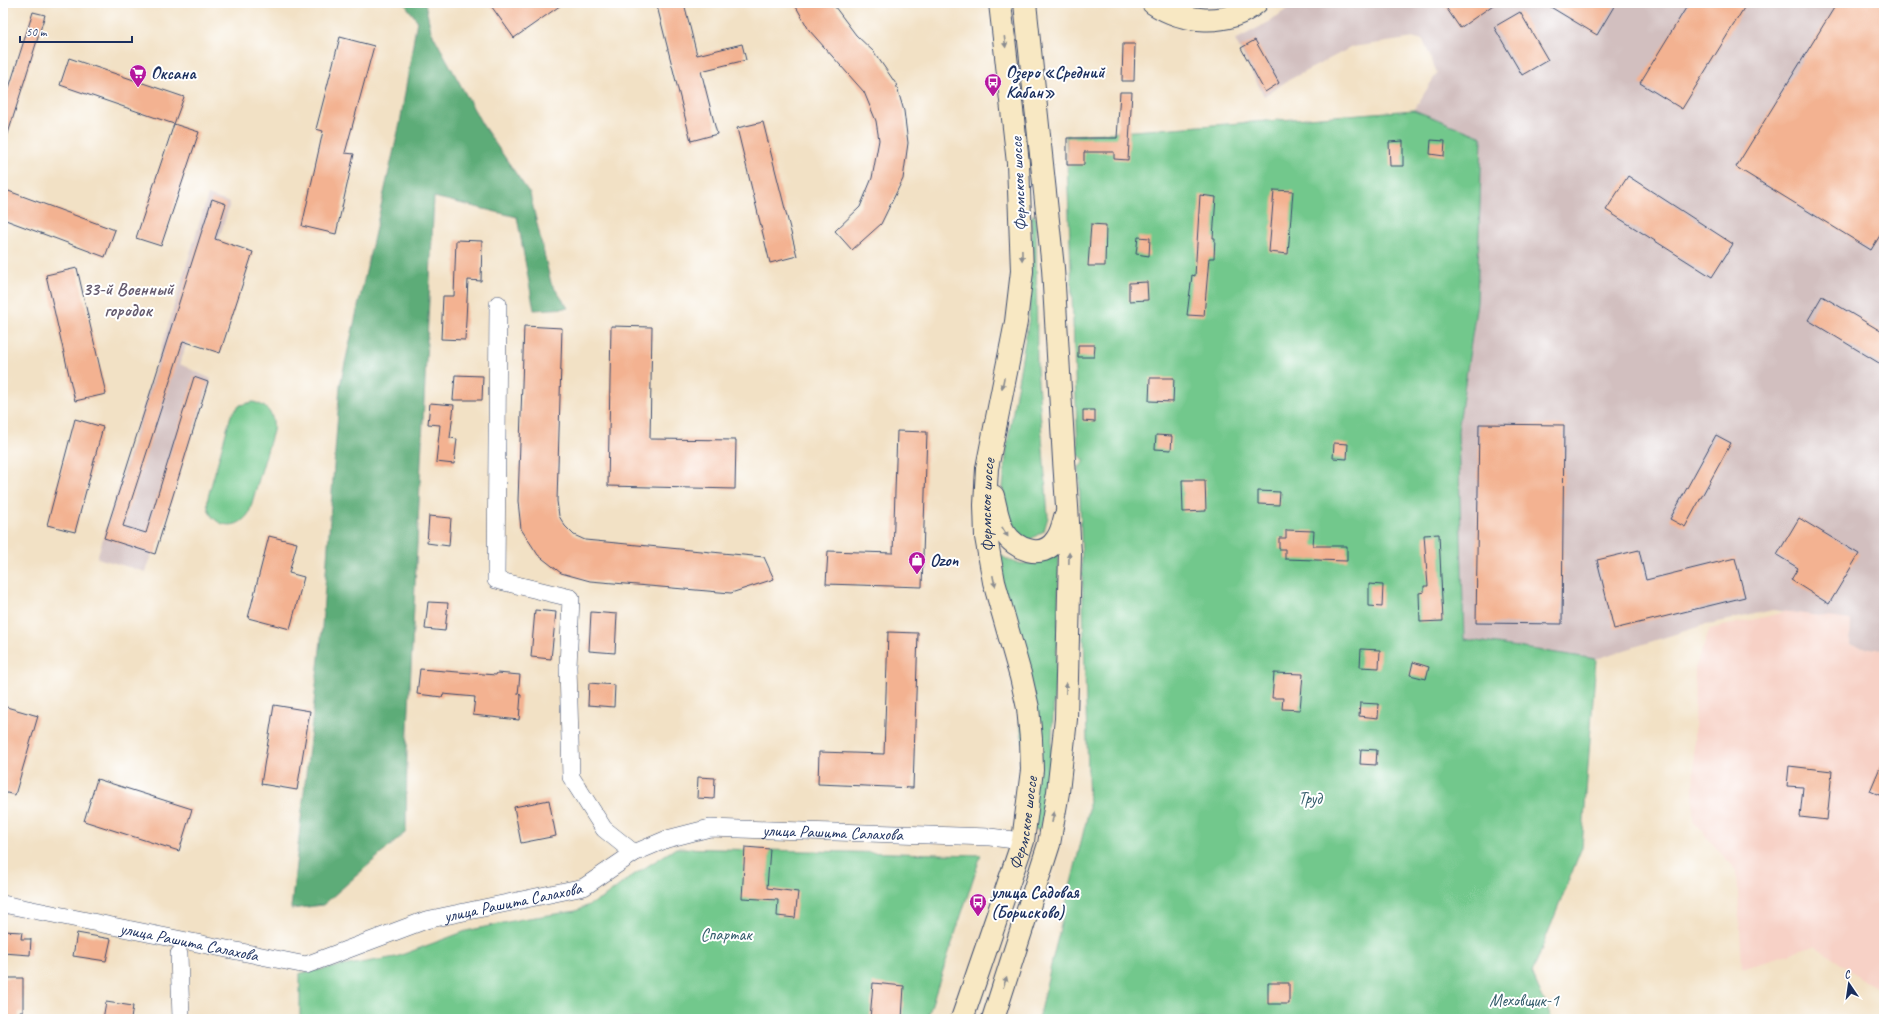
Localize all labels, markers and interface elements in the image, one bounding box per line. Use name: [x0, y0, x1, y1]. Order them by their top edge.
scale bar: [20, 18, 132, 44]
text: 50 m: [26, 24, 48, 40]
one-way arrow: [1002, 36, 1008, 48]
place label: Озеро «Средний Кабан»: [1006, 62, 1106, 103]
supermarket icon: Оксана: [128, 63, 148, 88]
place label: Оксана: [151, 63, 197, 84]
bus stop icon: Озеро «Средний Кабан»: [983, 72, 1003, 97]
street label: Фермское шоссе: [1005, 135, 1031, 232]
one-way arrow: [1019, 249, 1025, 262]
district label: 33-й Военный городок: [83, 278, 175, 321]
one-way arrow: [1000, 377, 1006, 389]
street label: Фермское шоссе: [975, 455, 1000, 554]
one-way arrow: [1002, 526, 1009, 537]
shop icon: Ozon: [907, 550, 927, 575]
place label: Ozon: [930, 550, 960, 571]
one-way arrow: [1066, 551, 1072, 564]
one-way arrow: [992, 575, 998, 587]
one-way arrow: [1063, 681, 1069, 694]
street label: Фермское шоссе: [1004, 774, 1042, 872]
park label: Труд: [1298, 788, 1323, 809]
one-way arrow: [1051, 811, 1057, 823]
street label: улица Рашита Салахова: [761, 820, 905, 845]
street label: улица Рашита Салахова: [441, 877, 585, 927]
place label: улица Садовая (Борисково): [989, 882, 1079, 923]
bus stop icon: улица Садовая (Борисково): [968, 892, 988, 917]
street label: улица Рашита Салахова: [117, 918, 262, 966]
park label: Спартак: [700, 924, 753, 945]
north arrow: [1829, 964, 1869, 1004]
text: С: [1843, 966, 1853, 982]
one-way arrow: [1002, 976, 1008, 988]
park label: Меховщик-1: [1489, 990, 1560, 1011]

